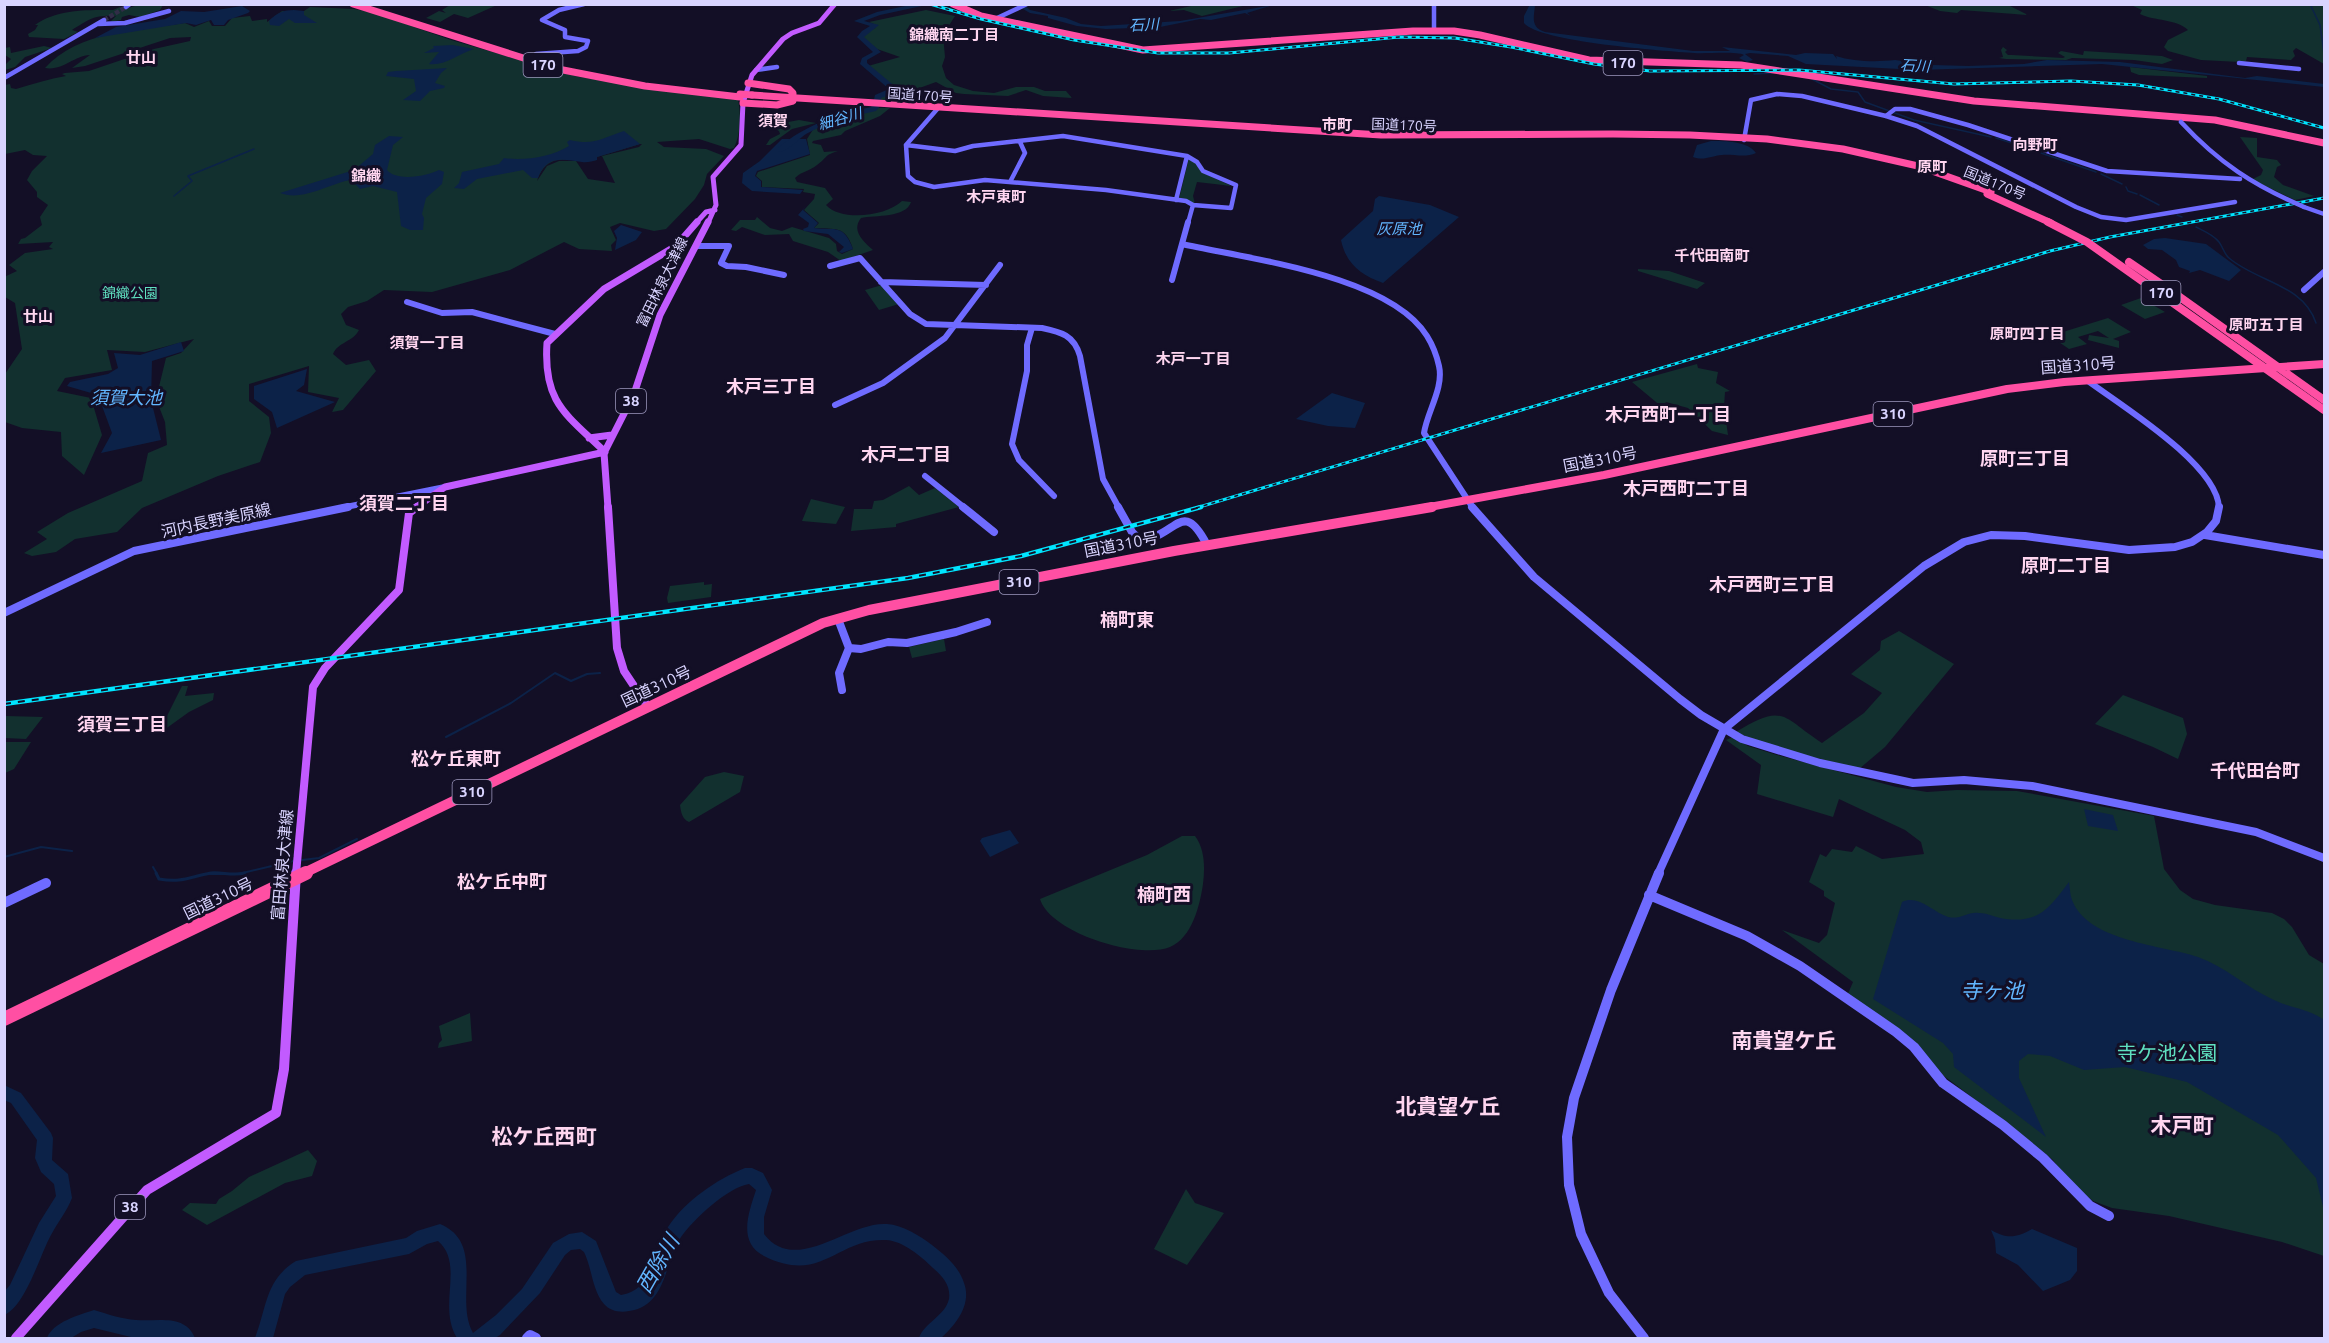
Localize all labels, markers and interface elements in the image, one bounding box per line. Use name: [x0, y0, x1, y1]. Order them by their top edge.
water label: 石川: [1129, 15, 1161, 34]
district label: 錦織南二丁目: [909, 26, 999, 43]
district label: 廿山: [126, 49, 156, 66]
road number: 170: [1604, 51, 1642, 75]
road number: 170: [524, 53, 562, 77]
water label: 石川: [1900, 56, 1932, 75]
street label: 国道170号: [887, 85, 953, 105]
water label: 細谷川: [816, 104, 866, 133]
district label: 須賀: [758, 112, 788, 129]
district label: 市町: [1322, 116, 1352, 133]
street label: 国道170号: [1371, 116, 1437, 134]
district label: 向野町: [2012, 136, 2058, 153]
district label: 原町: [1917, 158, 1947, 175]
street label: 国道170号: [1962, 163, 2028, 203]
district label: 錦織: [351, 167, 381, 184]
district label: 木戸東町: [966, 188, 1026, 205]
water label: 灰原池: [1376, 220, 1423, 237]
street label: 富田林泉大津線: [633, 234, 691, 330]
district label: 千代田南町: [1674, 247, 1750, 264]
road number: 170: [2142, 281, 2180, 305]
park label: 錦織公園: [102, 285, 158, 301]
district label: 廿山: [23, 308, 53, 325]
district label: 原町五丁目: [2228, 316, 2304, 333]
district label: 原町四丁目: [1989, 325, 2065, 342]
district label: 須賀一丁目: [389, 334, 465, 351]
district label: 木戸一丁目: [1155, 350, 1231, 367]
street label: 国道310号: [2040, 353, 2116, 377]
district label: 木戸三丁目: [726, 376, 816, 396]
water label: 須賀大池: [90, 387, 164, 407]
road number: 38: [616, 389, 646, 413]
road number: 310: [1874, 402, 1912, 426]
district label: 木戸西町一丁目: [1605, 404, 1731, 424]
street label: 国道310号: [1561, 443, 1639, 475]
district label: 木戸二丁目: [861, 444, 951, 464]
district label: 原町三丁目: [1980, 448, 2070, 468]
district label: 木戸西町二丁目: [1623, 478, 1749, 498]
district label: 須賀二丁目: [359, 493, 449, 513]
street label: 河内長野美原線: [159, 500, 273, 540]
street label: 国道310号: [1082, 528, 1160, 560]
district label: 原町二丁目: [2021, 555, 2111, 575]
road number: 310: [1000, 570, 1038, 594]
district label: 木戸西町三丁目: [1709, 574, 1835, 594]
district label: 楠町東: [1100, 609, 1154, 629]
street label: 国道310号: [618, 662, 694, 710]
district label: 須賀三丁目: [77, 714, 167, 734]
district label: 松ケ丘東町: [411, 748, 501, 768]
district label: 千代田台町: [2210, 760, 2300, 780]
road number: 310: [452, 780, 492, 804]
street label: 富田林泉大津線: [268, 808, 296, 922]
district label: 松ケ丘中町: [457, 871, 547, 891]
street label: 国道310号: [180, 873, 256, 923]
district label: 楠町西: [1137, 884, 1191, 904]
water label: 寺ヶ池: [1961, 978, 2025, 1002]
district label: 南貴望ケ丘: [1732, 1028, 1837, 1052]
park label: 寺ケ池公園: [2117, 1041, 2217, 1064]
district label: 北貴望ケ丘: [1396, 1094, 1501, 1118]
district label: 木戸町: [2151, 1113, 2214, 1137]
district label: 松ケ丘西町: [492, 1124, 597, 1148]
road number: 38: [115, 1195, 145, 1219]
water label: 西除川: [631, 1228, 684, 1297]

